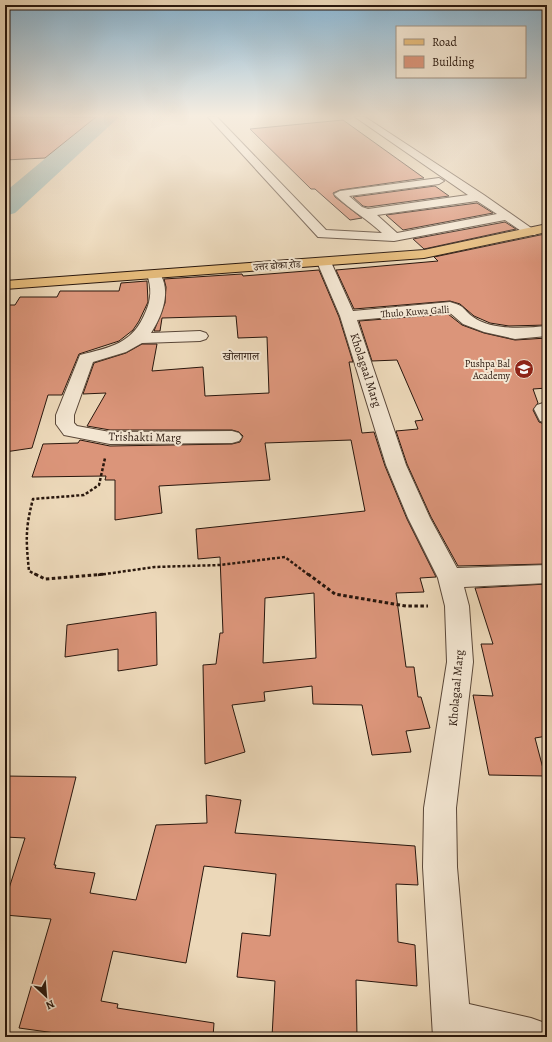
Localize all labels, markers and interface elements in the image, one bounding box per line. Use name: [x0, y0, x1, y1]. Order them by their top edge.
legend: [396, 26, 526, 78]
text: Road: [432, 34, 458, 50]
text: Building: [432, 54, 474, 70]
street label: उत्तर ढोका रोड: [252, 257, 302, 274]
street label: Thulo Kuwa Galli: [380, 303, 450, 320]
street label: Kholagaal Marg: [346, 331, 386, 409]
district label: खोलागाल: [222, 349, 260, 364]
place label: Pushpa Bal Academy: [465, 357, 511, 382]
school or university icon: Pushpa Bal Academy: [513, 358, 535, 380]
street label: Trishakti Marg: [108, 428, 182, 446]
street label: Kholagaal Marg: [445, 649, 467, 727]
north arrow: [26, 976, 66, 1016]
text: N: [43, 996, 57, 1013]

